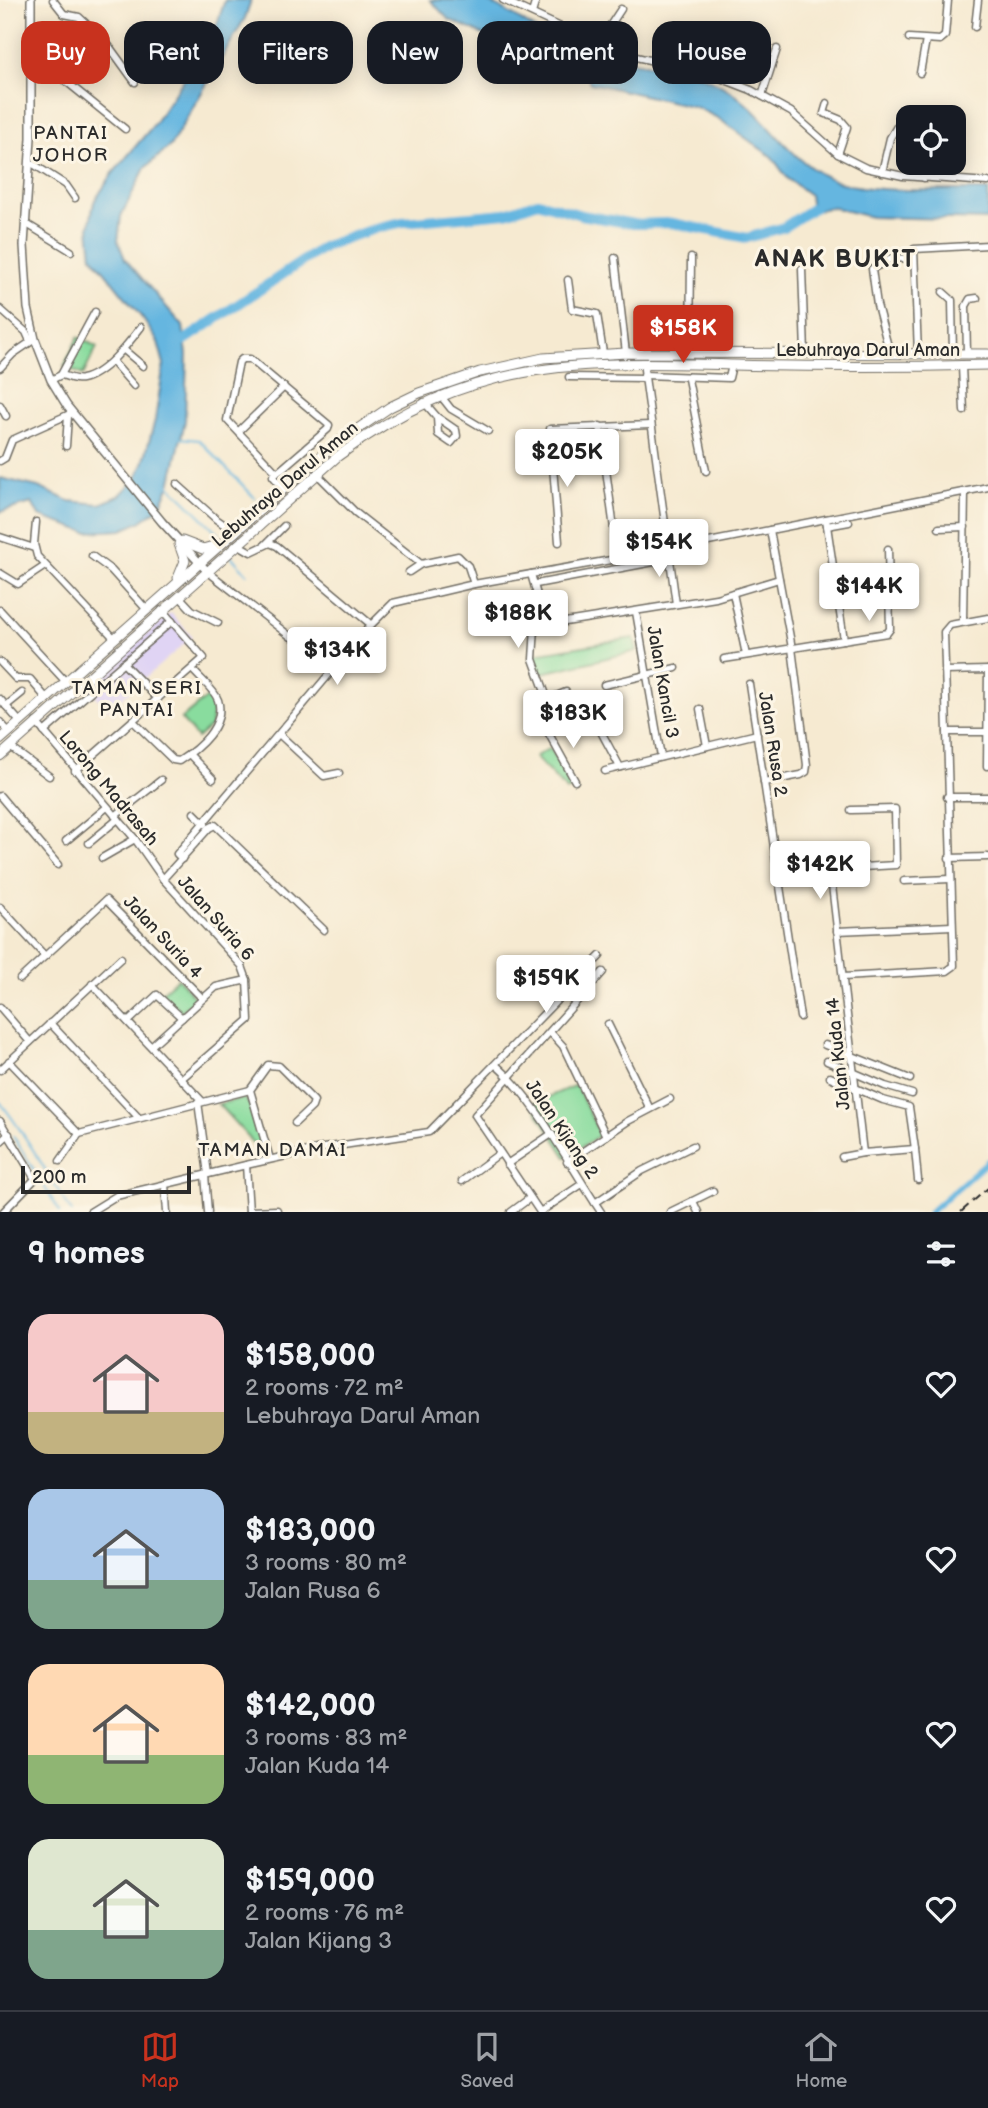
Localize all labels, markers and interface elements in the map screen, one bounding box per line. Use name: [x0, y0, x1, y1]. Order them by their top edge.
chip: Buy: [21, 21, 110, 84]
chip: Rent: [124, 21, 224, 84]
chip: Filters: [238, 21, 353, 84]
chip: New: [367, 21, 463, 84]
chip: Apartment: [477, 21, 638, 84]
chip: House: [652, 21, 771, 84]
map controls: [896, 105, 966, 175]
button: locate: [896, 105, 966, 175]
district label: PANTAI JOHOR: [33, 122, 109, 167]
district label: ANAK BUKIT: [754, 245, 917, 274]
pin: $158K: [634, 306, 732, 365]
text: $158K: [649, 314, 717, 342]
street label: Lebuhraya Darul Aman: [776, 340, 960, 361]
street label: Lebuhraya Darul Aman: [208, 417, 363, 552]
pin: $205K: [518, 430, 616, 489]
text: $205K: [531, 438, 603, 466]
pin: $154K: [610, 520, 708, 579]
text: $154K: [625, 528, 693, 556]
pin: $144K: [820, 564, 918, 623]
text: $144K: [835, 572, 903, 600]
pin: $188K: [469, 590, 567, 650]
text: $188K: [484, 599, 552, 627]
street label: Jalan Kancil 3: [642, 624, 683, 740]
pin: $134K: [288, 628, 386, 687]
text: $134K: [303, 636, 371, 664]
district label: TAMAN SERI PANTAI: [71, 677, 203, 722]
pin: $183K: [524, 690, 622, 750]
street label: Jalan Rusa 2: [754, 690, 791, 798]
text: $183K: [539, 699, 607, 727]
street label: Lorong Madrasah: [55, 727, 163, 850]
pin: $142K: [771, 842, 869, 901]
text: $142K: [786, 850, 854, 878]
street label: Jalan Suria 6: [173, 872, 258, 965]
street label: Jalan Suria 4: [119, 892, 206, 983]
pin: $159K: [497, 956, 595, 1015]
text: $159K: [512, 964, 580, 992]
street label: Jalan Kuda 14: [822, 997, 855, 1111]
street label: Jalan Kijang 2: [521, 1076, 603, 1183]
district label: TAMAN DAMAI: [198, 1139, 348, 1162]
scale bar: [21, 1163, 191, 1195]
text: 200 m: [32, 1166, 86, 1189]
icon: filters: [922, 1235, 960, 1273]
text: 9 homes: [28, 1236, 145, 1272]
text: $158,000: [245, 1338, 375, 1374]
icon: home: [84, 1342, 168, 1426]
icon: heart: [922, 1365, 960, 1403]
text: 2 rooms · 72 m²: [245, 1374, 404, 1402]
text: Lebuhraya Darul Aman: [245, 1402, 480, 1430]
text: $183,000: [245, 1513, 376, 1549]
icon: home: [84, 1517, 168, 1601]
icon: heart: [922, 1540, 960, 1578]
text: 3 rooms · 80 m²: [245, 1549, 407, 1577]
text: Jalan Rusa 6: [245, 1577, 381, 1605]
text: $142,000: [245, 1688, 376, 1724]
icon: home: [84, 1692, 168, 1776]
icon: heart: [922, 1715, 960, 1753]
text: 3 rooms · 83 m²: [245, 1724, 407, 1752]
text: Jalan Kuda 14: [245, 1752, 389, 1780]
text: $159,000: [245, 1863, 375, 1899]
icon: home: [84, 1867, 168, 1951]
icon: heart: [922, 1890, 960, 1928]
text: 2 rooms · 76 m²: [245, 1899, 404, 1927]
text: Jalan Kijang 3: [245, 1927, 392, 1955]
tab: Map: [141, 2028, 179, 2093]
tab: Saved: [461, 2028, 514, 2093]
tab: Home: [796, 2028, 847, 2093]

